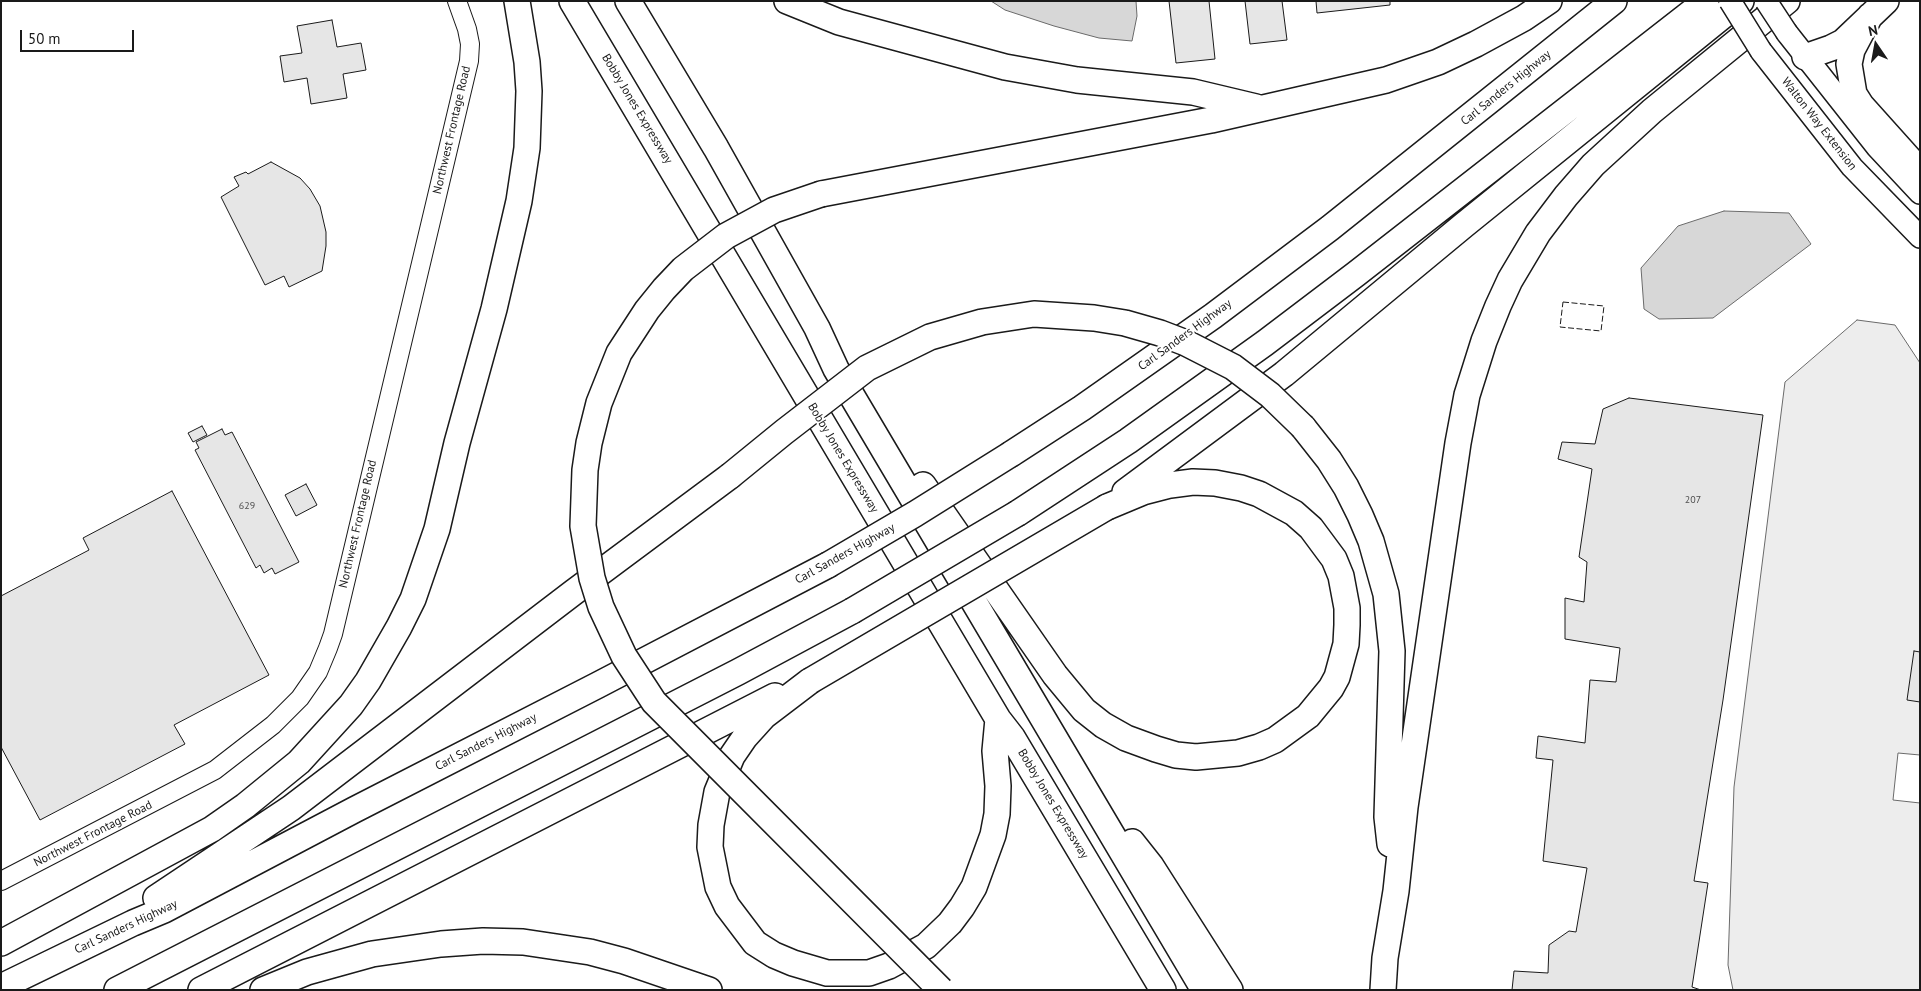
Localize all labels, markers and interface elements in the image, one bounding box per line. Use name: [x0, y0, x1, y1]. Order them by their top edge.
scale bar: [22, 20, 136, 52]
north arrow: [1851, 20, 1901, 70]
text: N: [1867, 21, 1879, 40]
text: 50 m: [28, 29, 61, 48]
street label: Carl Sanders Highway: [1458, 47, 1554, 129]
street label: Bobby Jones Expressway: [598, 51, 676, 167]
street label: Northwest Frontage Road: [430, 64, 474, 196]
street label: Walton Way Extension: [1778, 75, 1860, 173]
street label: Carl Sanders Highway: [1136, 296, 1234, 374]
street label: Bobby Jones Expressway: [804, 400, 882, 516]
street label: Northwest Frontage Road: [336, 458, 380, 590]
house number: 207: [1685, 494, 1701, 506]
house number: 629: [239, 500, 255, 512]
street label: Carl Sanders Highway: [793, 521, 897, 587]
street label: Carl Sanders Highway: [433, 710, 539, 774]
street label: Bobby Jones Expressway: [1014, 746, 1092, 862]
street label: Northwest Frontage Road: [31, 798, 155, 870]
street label: Carl Sanders Highway: [72, 897, 180, 957]

